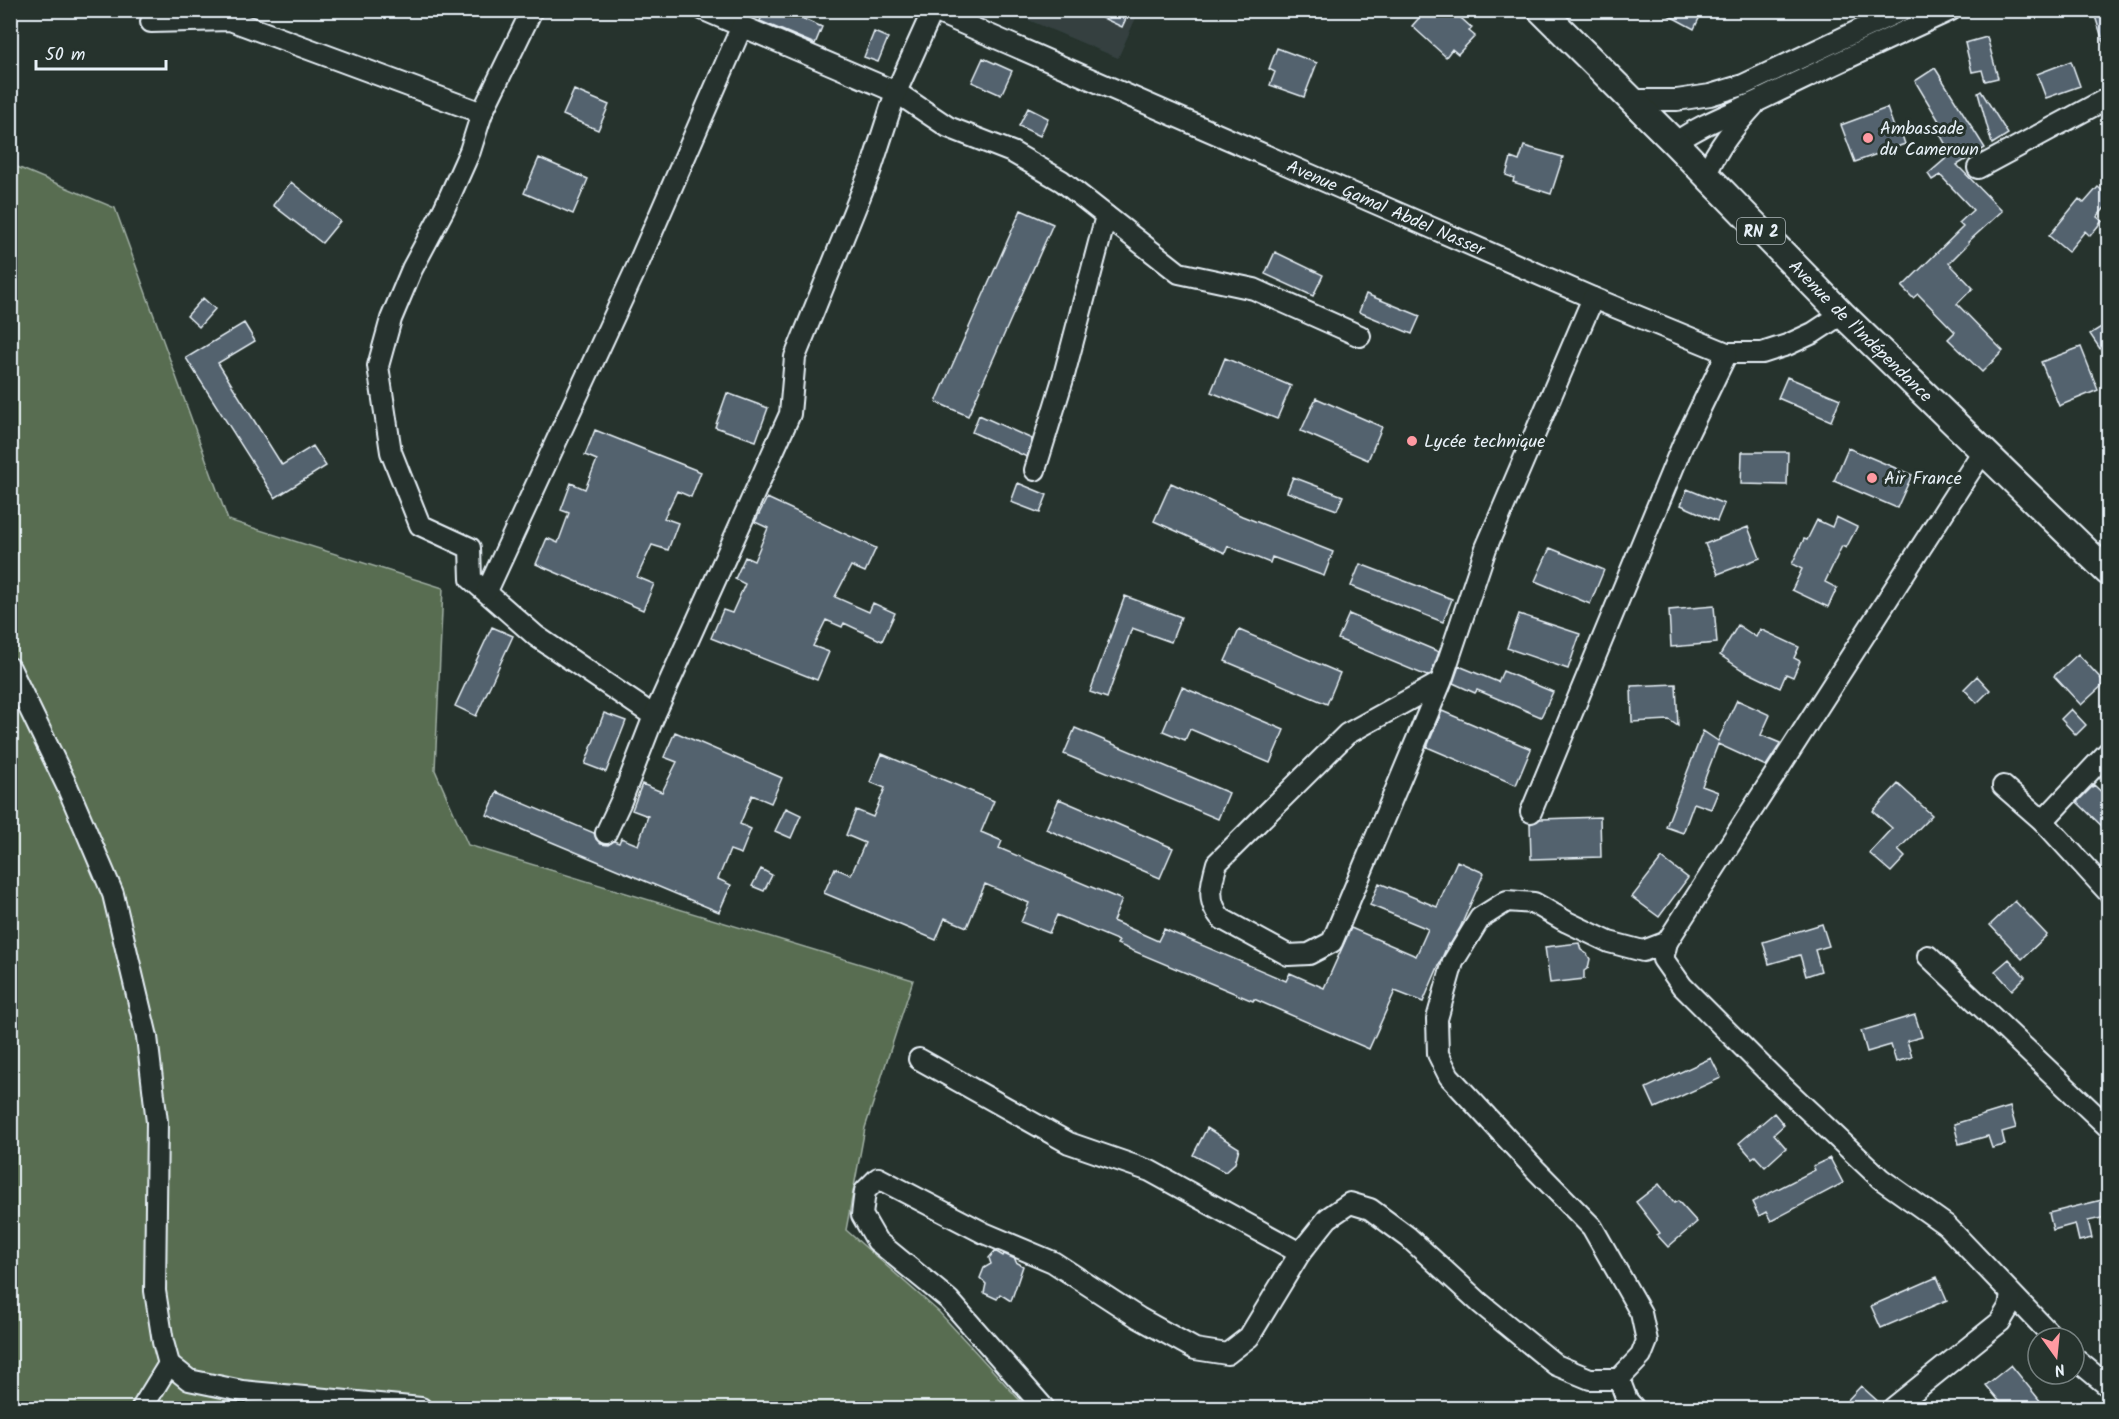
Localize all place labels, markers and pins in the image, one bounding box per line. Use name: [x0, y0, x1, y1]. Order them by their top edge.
place label: Ambassade du Cameroun: [1880, 115, 1979, 165]
marker: Ambassade du Cameroun: [1861, 131, 1875, 145]
place label: Lycée technique: [1424, 428, 1545, 457]
marker: Lycée technique: [1405, 434, 1419, 448]
place label: Air France: [1884, 465, 1962, 494]
marker: Air France: [1865, 471, 1879, 485]

